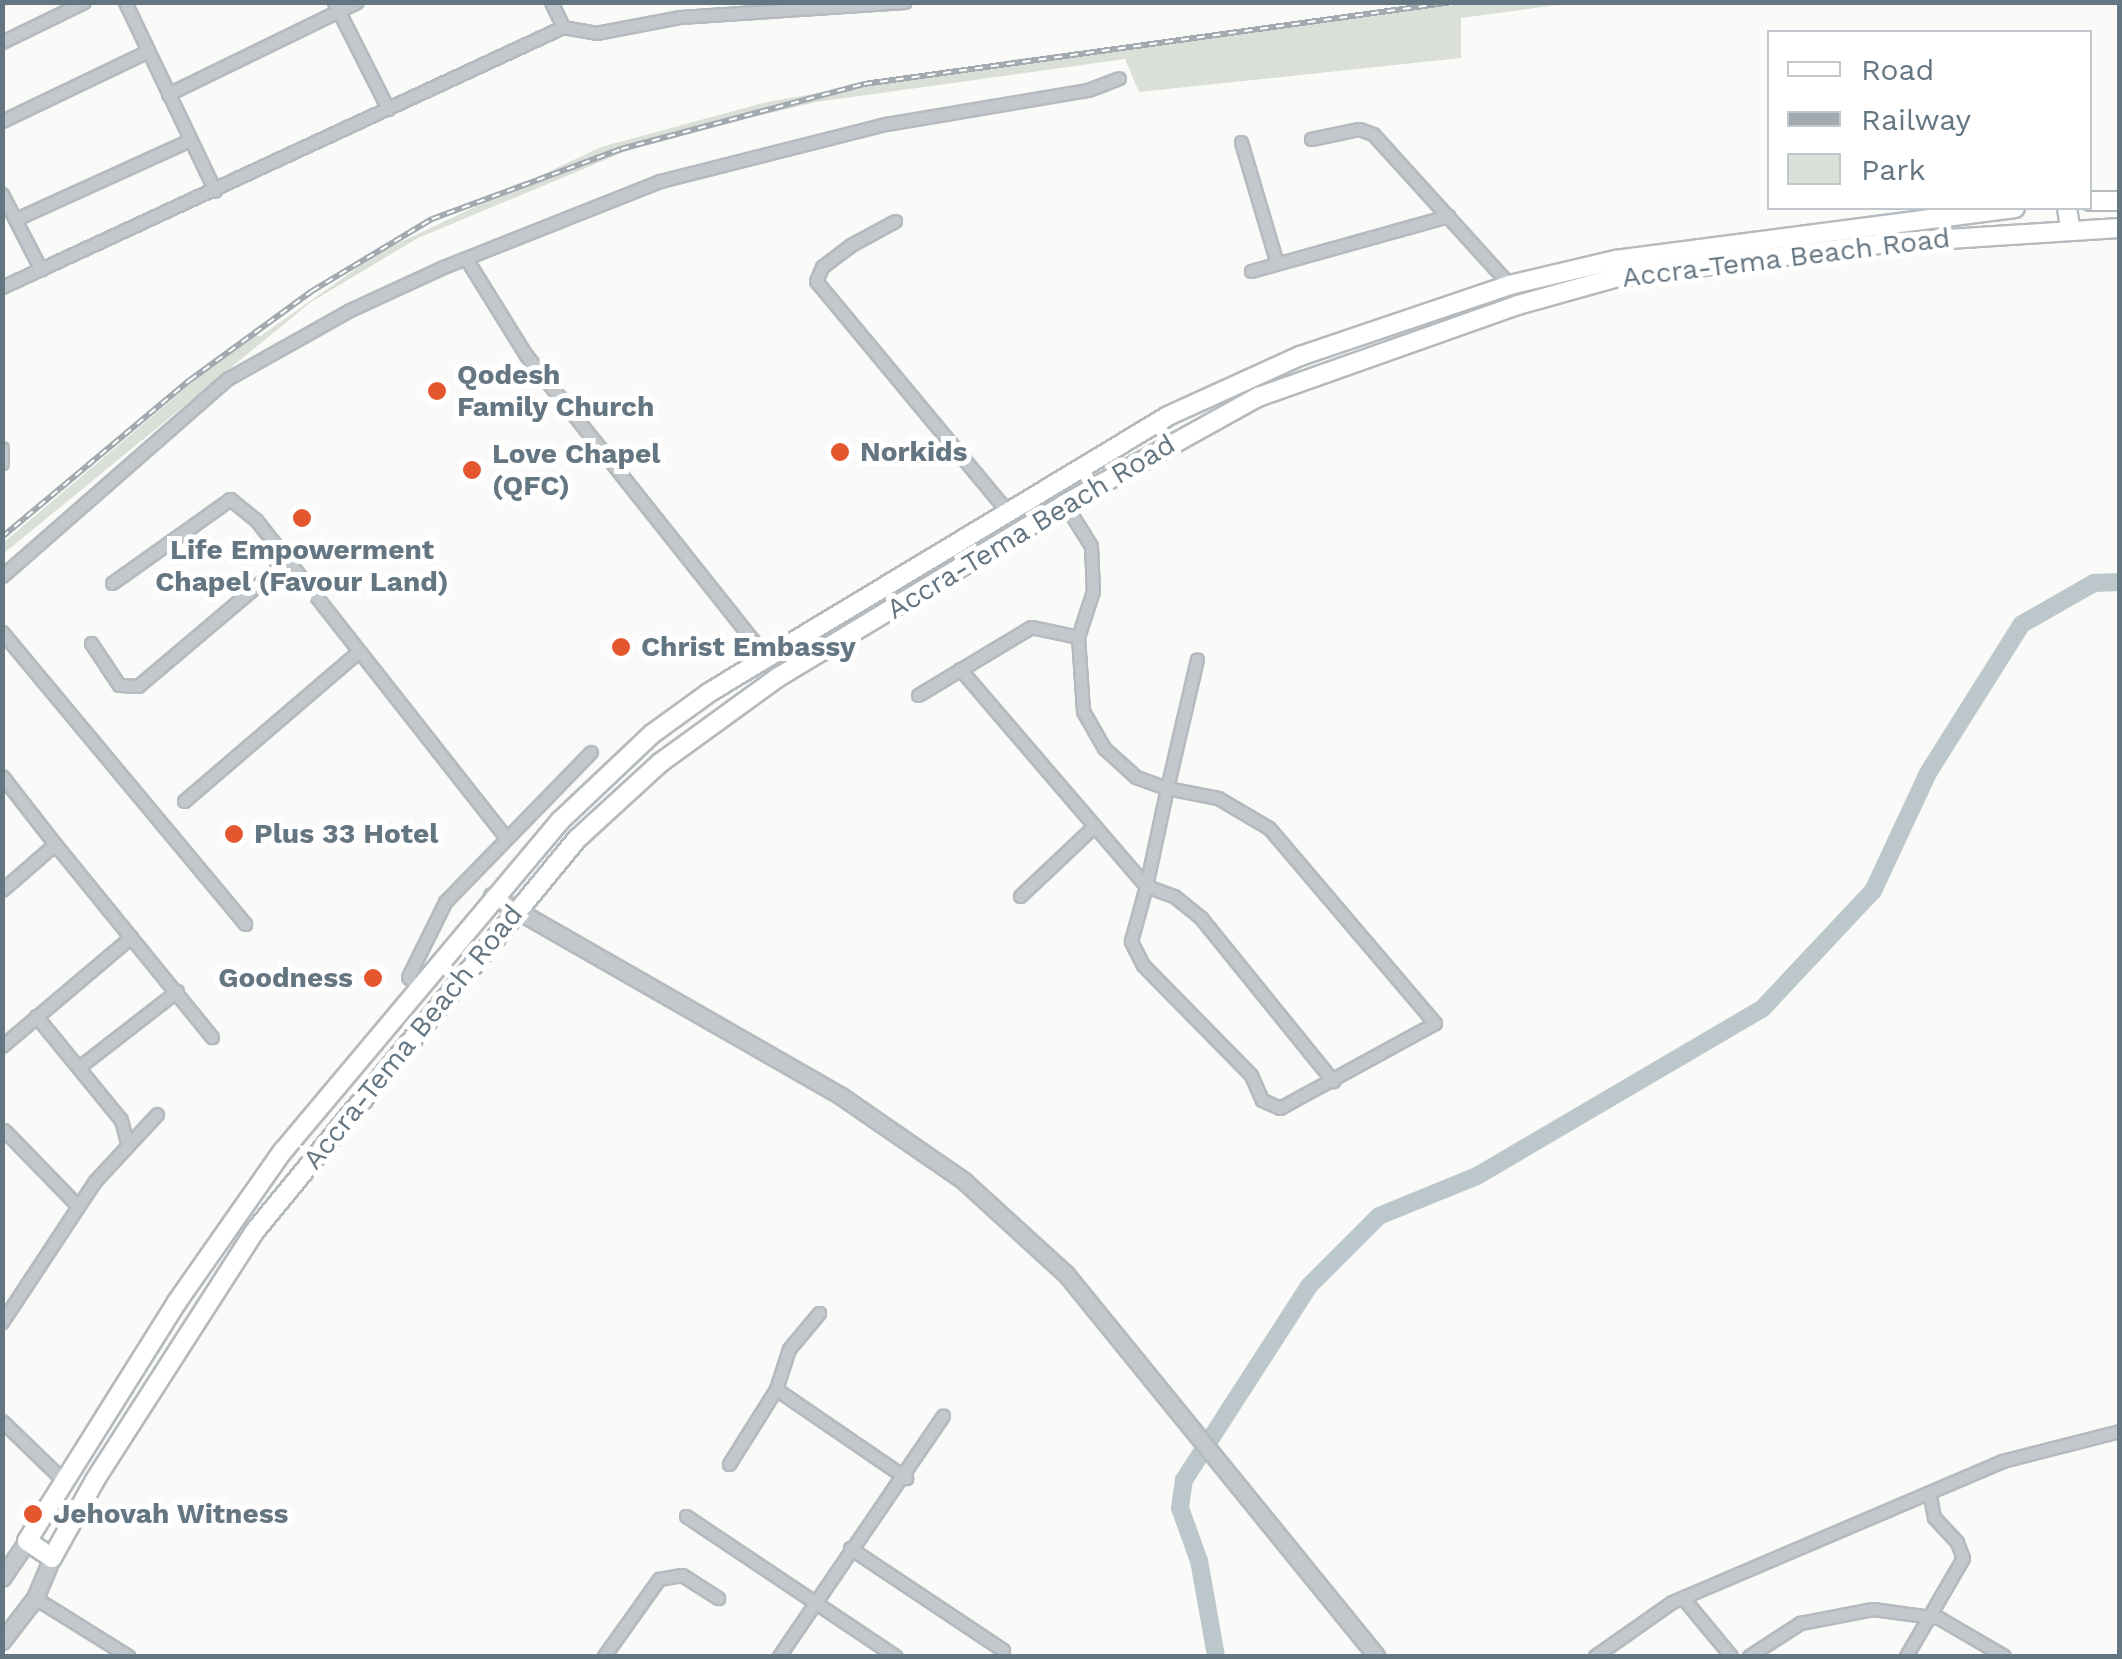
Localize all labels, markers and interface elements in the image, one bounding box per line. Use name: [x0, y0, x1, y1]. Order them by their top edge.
legend: [1767, 30, 2092, 210]
text: Road: [1861, 52, 1934, 87]
text: Railway: [1861, 102, 1971, 137]
text: Park: [1861, 152, 1926, 187]
street label: Accra-Tema Beach Road: [1620, 221, 1952, 295]
place label: Qodesh Family Church: [457, 358, 655, 424]
marker: Qodesh Family Church: [426, 380, 448, 402]
street label: Accra-Tema Beach Road: [881, 427, 1181, 627]
place label: Norkids: [860, 435, 968, 469]
place label: Love Chapel (QFC): [492, 437, 660, 503]
marker: Norkids: [829, 441, 851, 463]
marker: Love Chapel (QFC): [461, 459, 483, 481]
marker: Life Empowerment Chapel (Favour Land): [291, 507, 313, 529]
place label: Life Empowerment Chapel (Favour Land): [155, 533, 449, 599]
place label: Christ Embassy: [641, 630, 856, 664]
marker: Christ Embassy: [610, 636, 632, 658]
place label: Plus 33 Hotel: [254, 817, 438, 851]
marker: Plus 33 Hotel: [223, 823, 245, 845]
street label: Accra-Tema Beach Road: [296, 898, 530, 1176]
place label: Goodness: [218, 961, 353, 995]
marker: Goodness: [362, 967, 384, 989]
place label: Jehovah Witness: [53, 1497, 289, 1531]
marker: Jehovah Witness: [22, 1503, 44, 1525]

